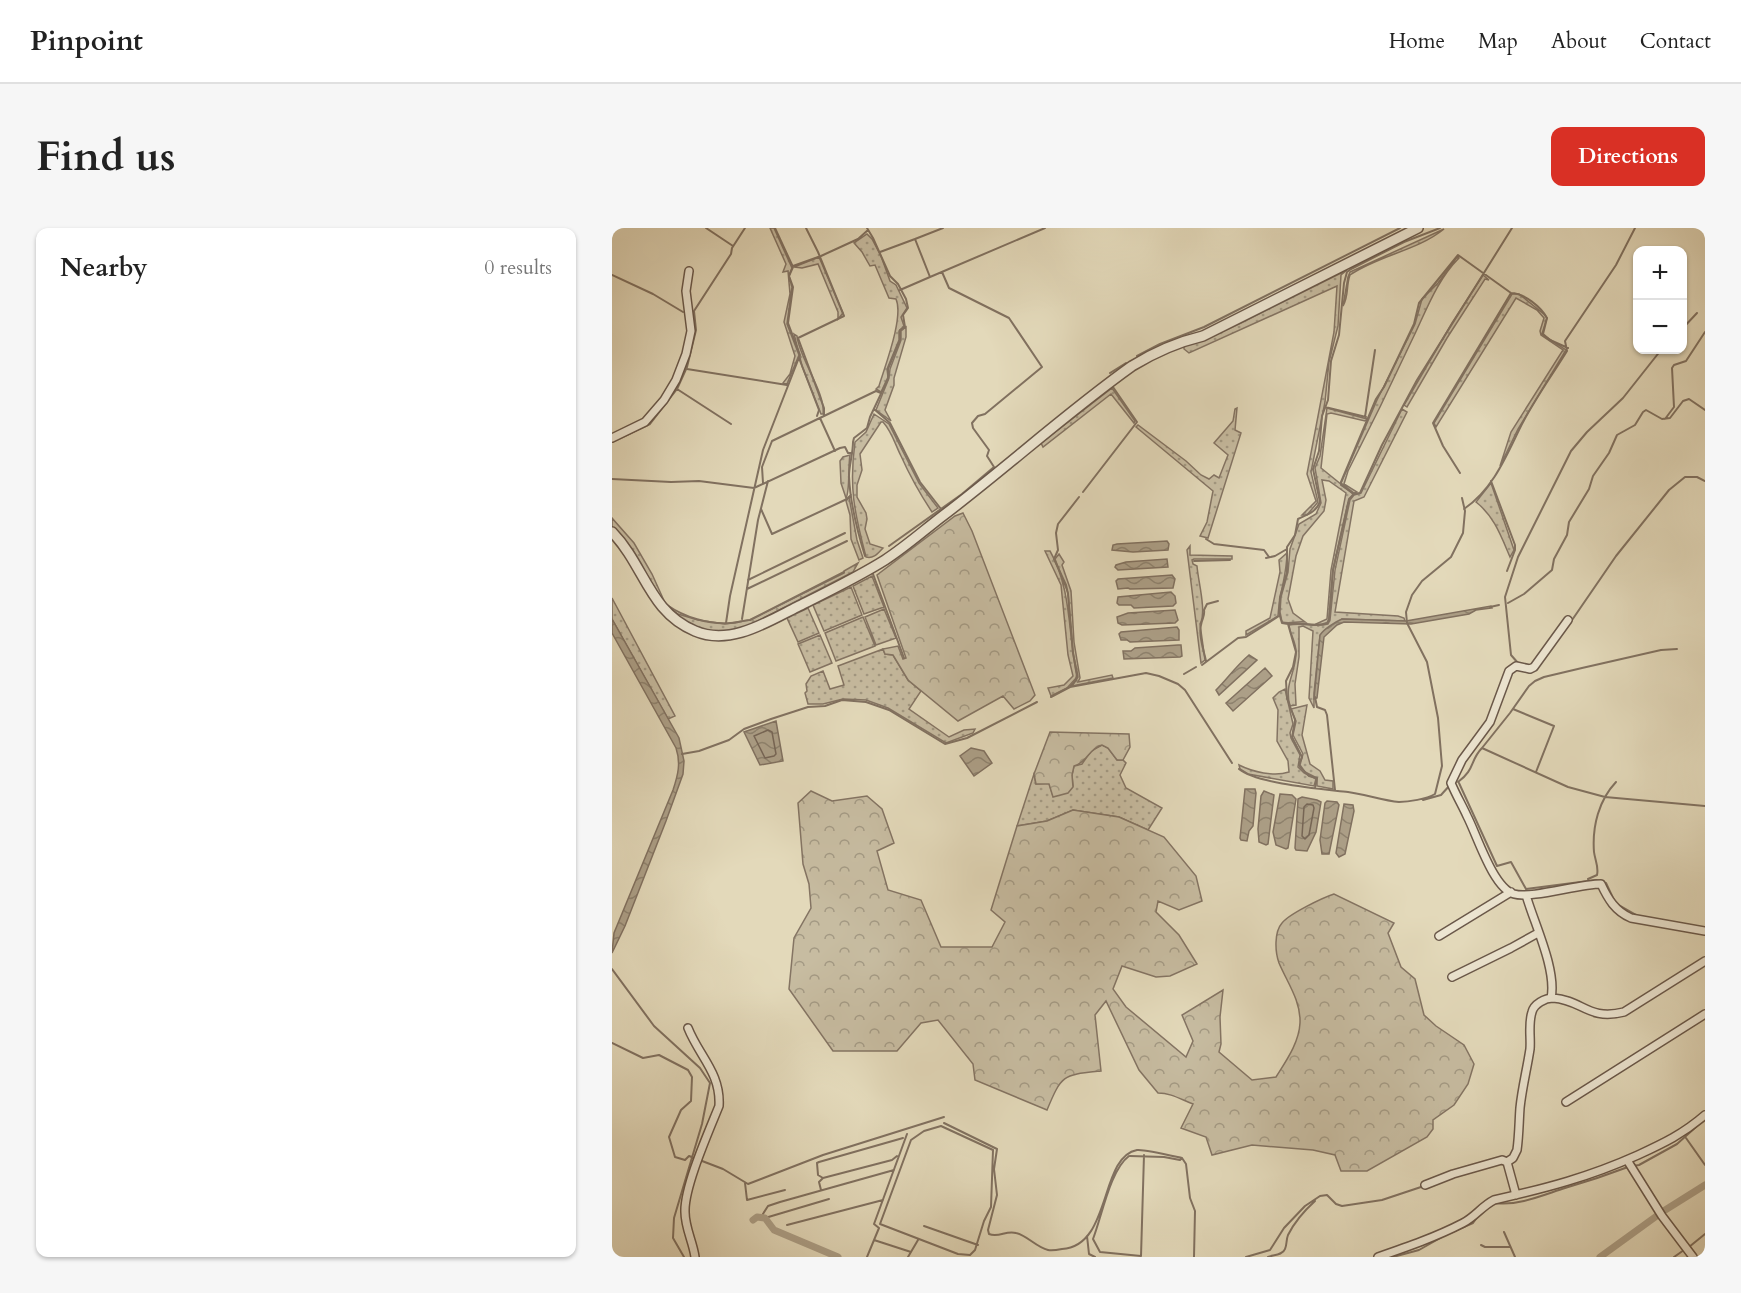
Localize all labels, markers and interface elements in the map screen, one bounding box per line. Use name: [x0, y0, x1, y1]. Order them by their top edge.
text: Pinpoint: [30, 22, 143, 60]
text: Home: [1389, 27, 1445, 56]
text: Map: [1478, 27, 1518, 56]
text: About: [1551, 27, 1607, 56]
text: Contact: [1640, 27, 1711, 56]
button: Directions: [1551, 127, 1705, 186]
text: Find us: [36, 128, 176, 185]
map controls: [1633, 246, 1687, 354]
button: +: [1633, 246, 1687, 300]
text: Nearby: [60, 250, 148, 285]
text: 0 results: [484, 254, 552, 281]
button: −: [1633, 300, 1687, 354]

